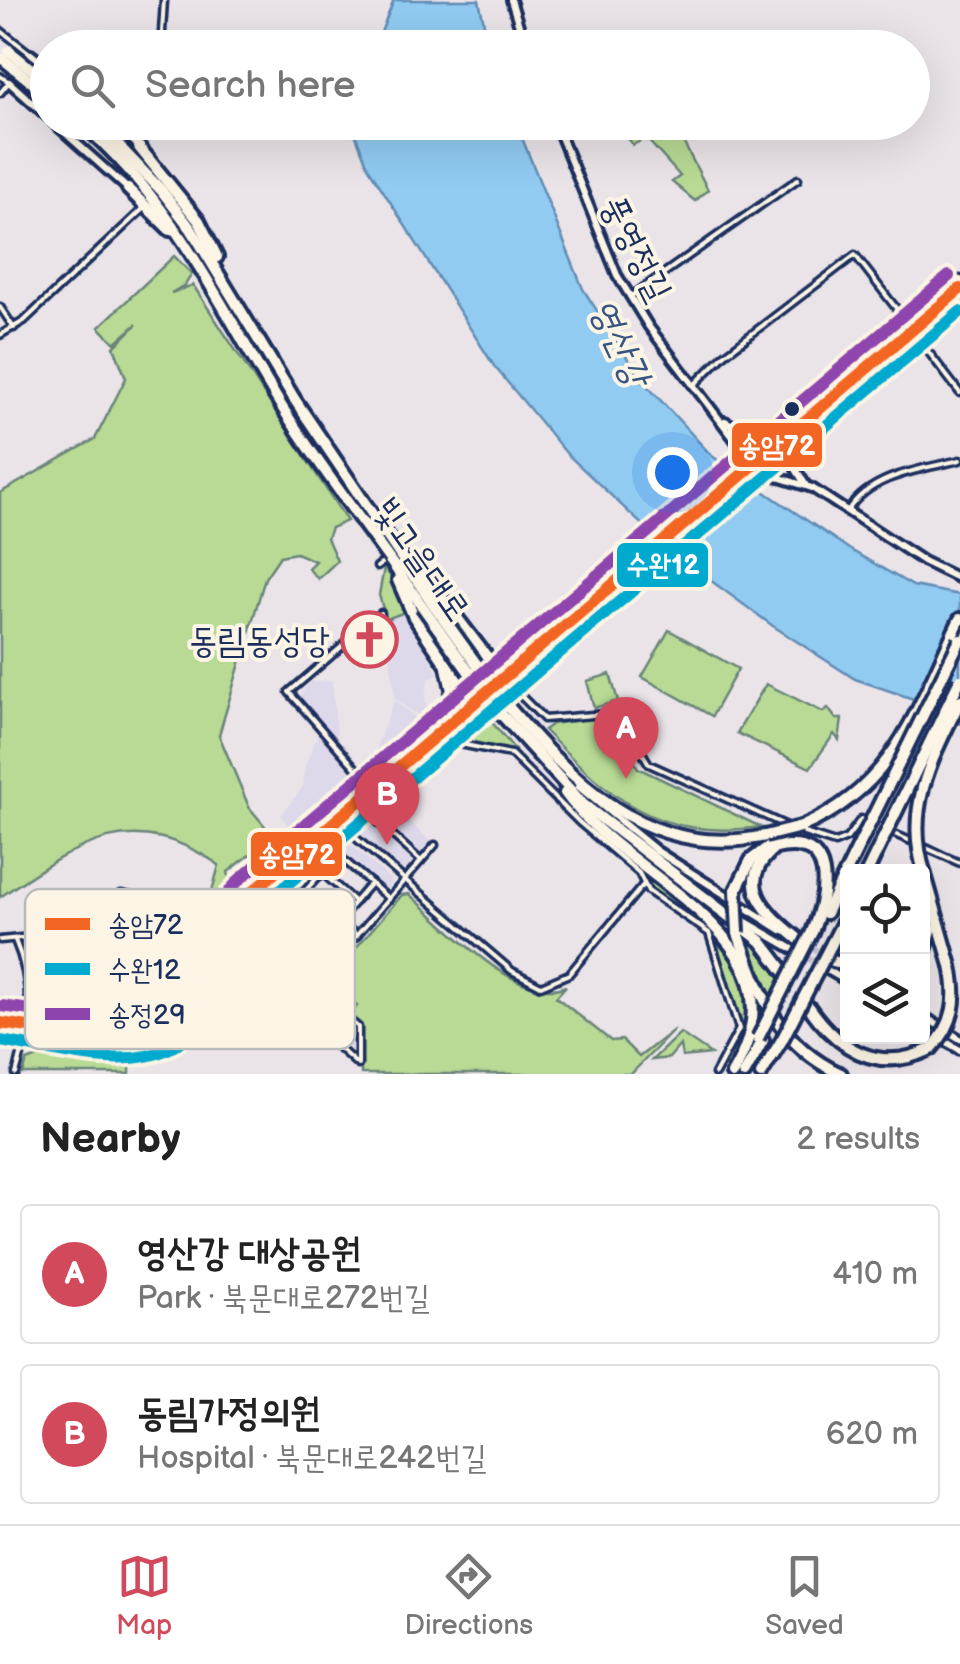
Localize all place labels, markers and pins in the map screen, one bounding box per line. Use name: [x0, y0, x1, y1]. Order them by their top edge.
unlabelled marker: [782, 399, 802, 419]
church icon: 동림동성당: [339, 610, 399, 670]
place label: 동림동성당: [189, 620, 330, 663]
pin: A: [594, 696, 658, 779]
pin: B: [354, 762, 420, 845]

